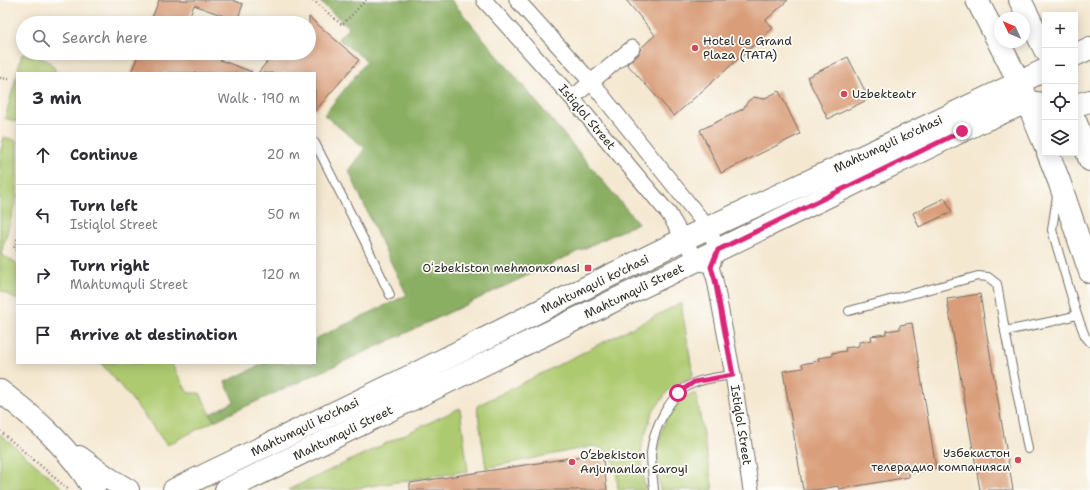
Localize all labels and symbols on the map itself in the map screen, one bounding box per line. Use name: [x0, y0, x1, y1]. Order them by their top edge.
north arrow: [994, 12, 1030, 48]
place label: Hotel Le Grand Plaza (TATA): [703, 33, 792, 63]
marker: Hotel Le Grand Plaza (TATA): [690, 43, 700, 53]
street label: Istiqlol Street: [555, 81, 619, 153]
place label: Uzbekteatr: [852, 86, 917, 102]
marker: Uzbekteatr: [839, 89, 849, 99]
street label: Mahtumquli ko'chasi: [831, 112, 945, 176]
route end: [953, 122, 971, 140]
street label: Mahtumquli ko'chasi: [538, 251, 652, 317]
place label: Oʻzbekiston mehmonxonasi: [422, 260, 580, 276]
street label: Mahtumquli Street: [582, 260, 686, 322]
marker: Oʻzbekiston mehmonxonasi: [583, 263, 593, 273]
route start: [669, 384, 687, 402]
street label: Istiqlol Street: [727, 384, 755, 466]
street label: Mahtumquli ko'chasi: [248, 394, 362, 460]
street label: Mahtumquli Street: [291, 402, 395, 464]
place label: Узбекистон телерадио компанияси: [871, 445, 1010, 475]
place label: O‘zbekiston Anjumanlar Saroyi: [580, 447, 688, 477]
marker: Узбекистон телерадио компанияси: [1013, 455, 1023, 465]
marker: O‘zbekiston Anjumanlar Saroyi: [567, 457, 577, 467]

